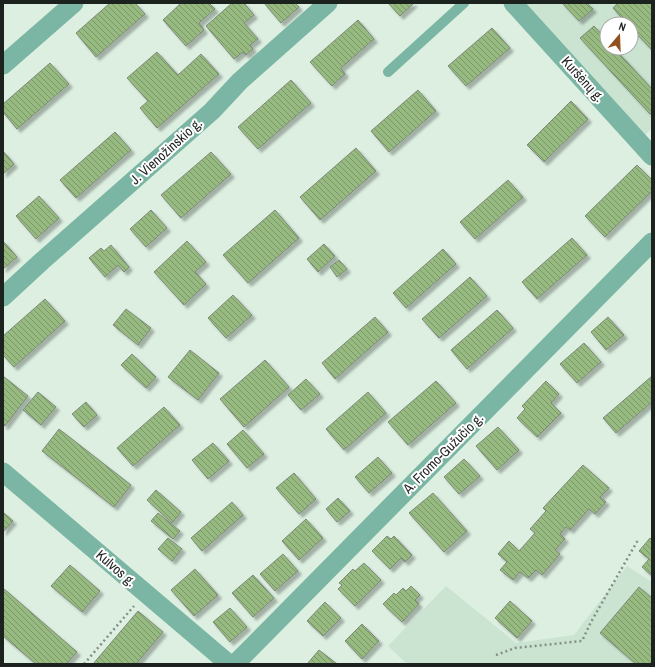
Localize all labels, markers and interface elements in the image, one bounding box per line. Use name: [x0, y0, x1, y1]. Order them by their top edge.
north arrow: [599, 16, 639, 56]
text: N: [617, 19, 628, 34]
street label: Kuršėnų g.: [558, 52, 608, 106]
street label: J. Vienožinskio g.: [126, 114, 206, 188]
street label: A. Fromo-Gužučio g.: [398, 409, 487, 498]
street label: Kulvos g.: [92, 546, 140, 590]

